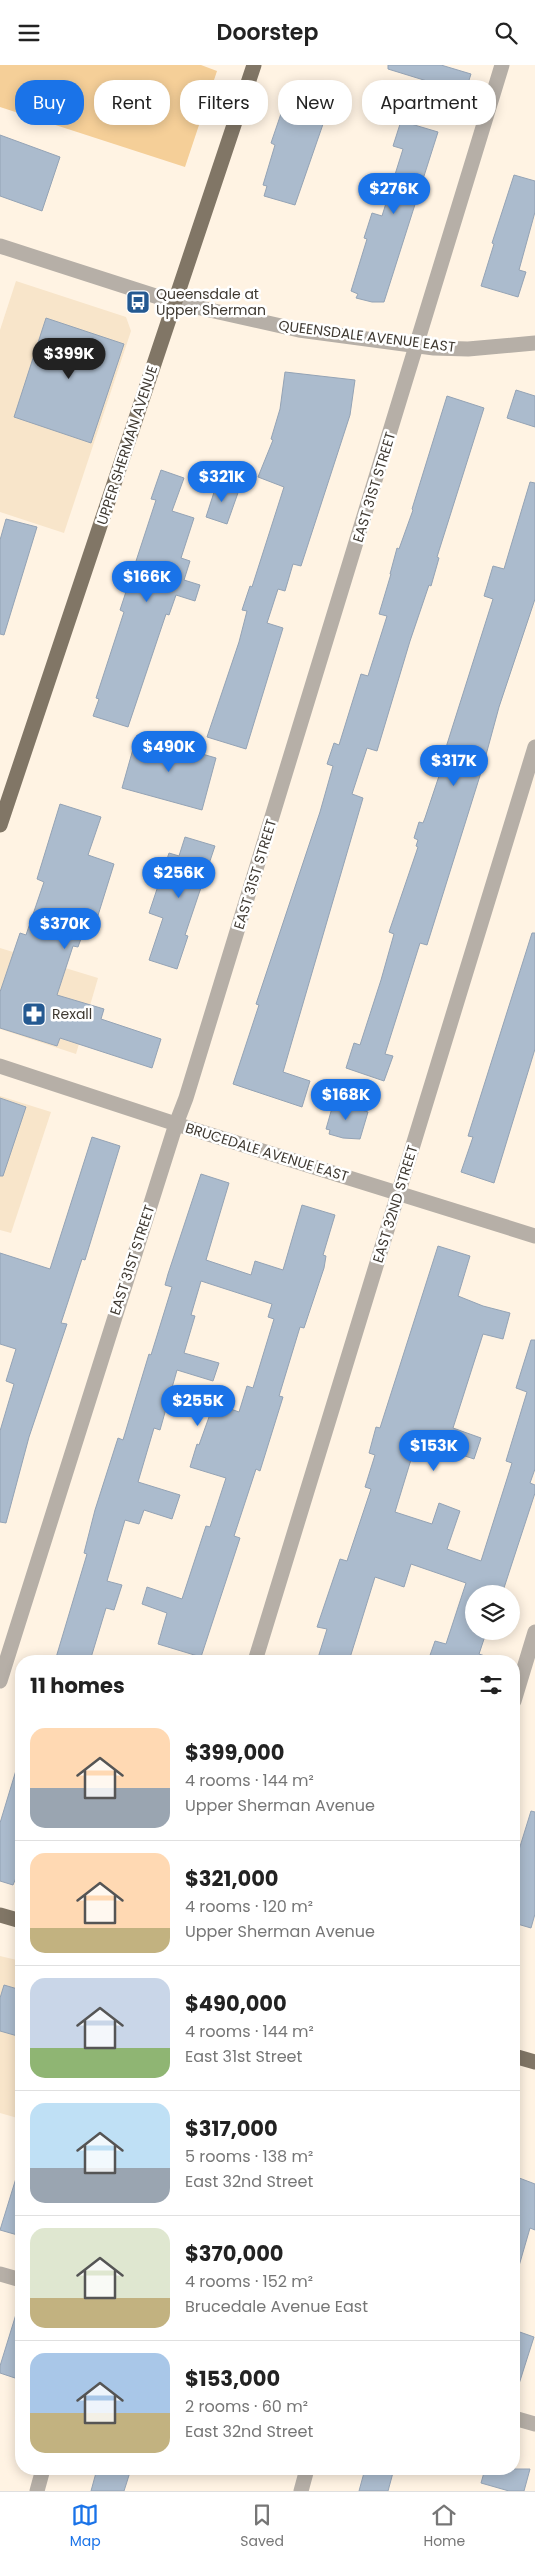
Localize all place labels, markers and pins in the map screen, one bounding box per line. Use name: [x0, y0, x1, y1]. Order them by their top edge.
pin: $276K: [359, 173, 429, 215]
place label: Queensdale at Upper Sherman: [156, 284, 266, 320]
bus stop icon: Queensdale at Upper Sherman: [125, 289, 151, 315]
pin: $399K: [34, 337, 104, 380]
pin: $321K: [187, 461, 257, 503]
pin: $166K: [112, 561, 182, 603]
pin: $490K: [134, 731, 204, 773]
pin: $317K: [419, 745, 489, 787]
pin: $256K: [144, 857, 214, 899]
pin: $370K: [30, 907, 100, 950]
pharmacy icon: Rexall: [21, 1001, 47, 1027]
place label: Rexall: [52, 1004, 92, 1024]
pin: $168K: [311, 1079, 381, 1121]
pin: $255K: [163, 1385, 233, 1427]
pin: $153K: [399, 1429, 469, 1472]

